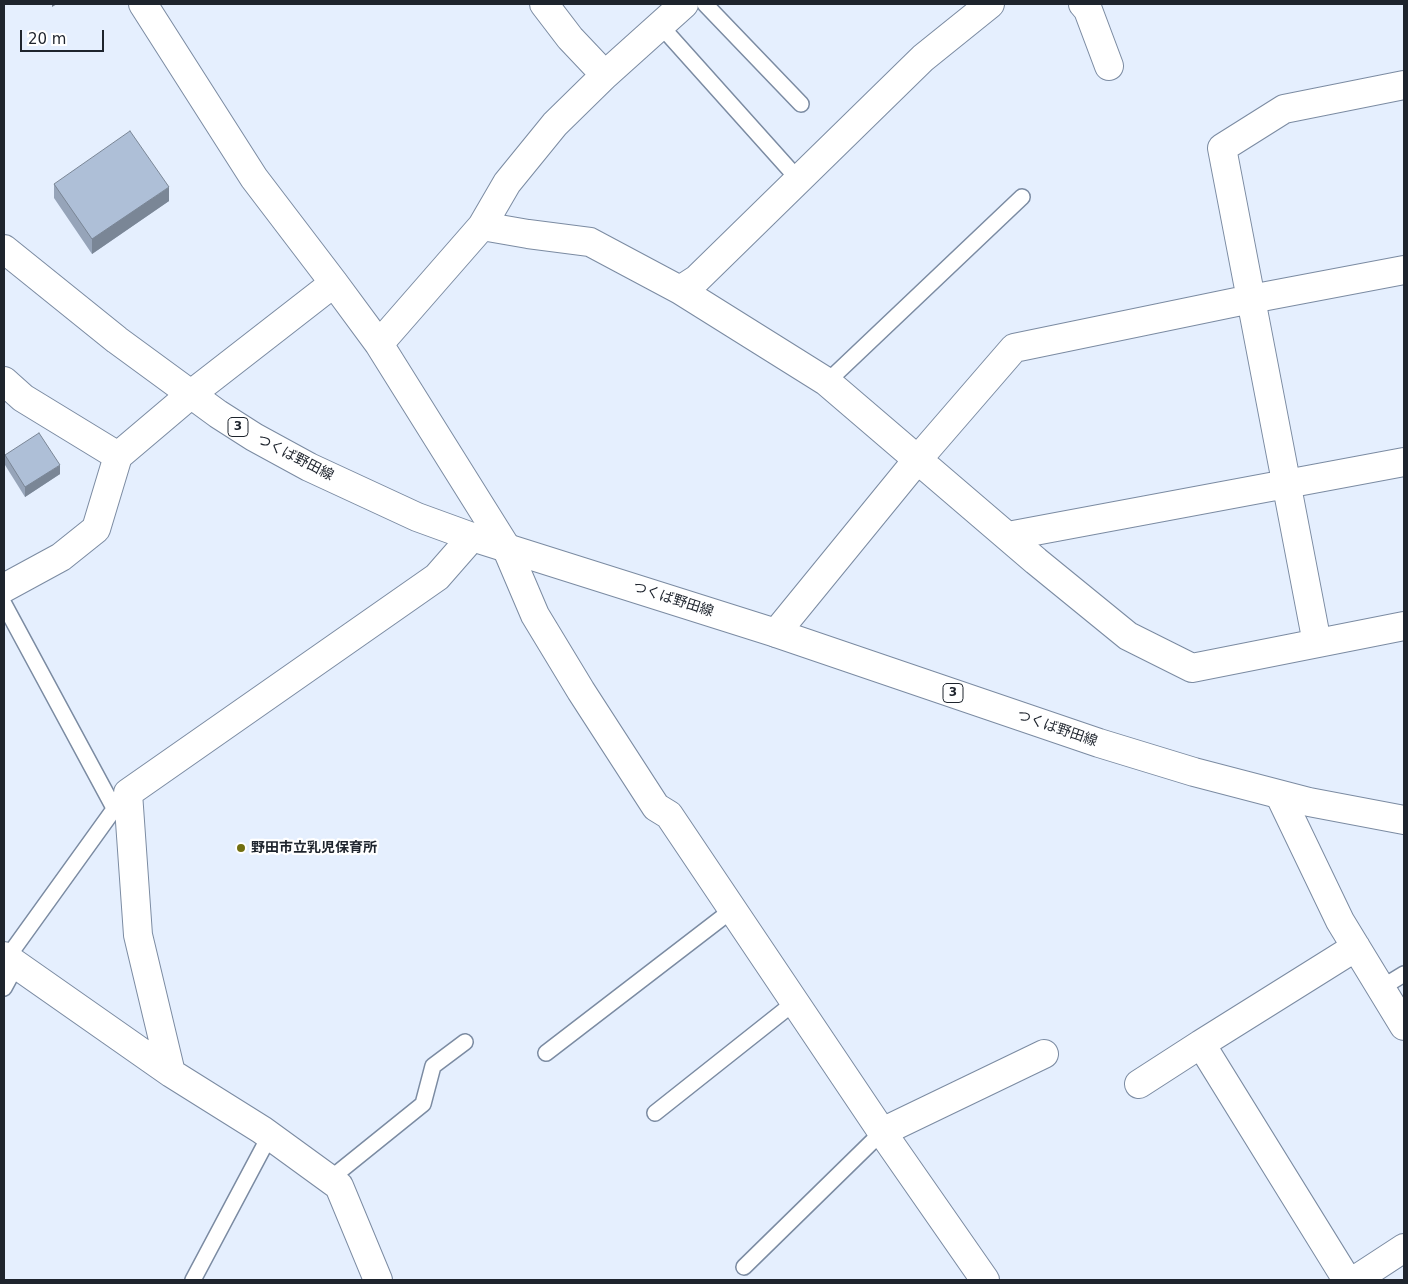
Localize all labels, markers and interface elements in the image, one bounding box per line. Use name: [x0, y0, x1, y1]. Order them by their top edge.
scale bar: [22, 20, 106, 52]
text: 20 m: [28, 30, 66, 48]
road number: 3: [228, 418, 248, 437]
street label: つくば野田線: [254, 431, 336, 485]
street label: つくば野田線: [630, 579, 716, 621]
road number: 3: [943, 684, 963, 702]
street label: つくば野田線: [1015, 707, 1099, 751]
place label: 野田市立乳児保育所: [251, 840, 377, 856]
marker: 野田市立乳児保育所: [235, 842, 247, 854]

